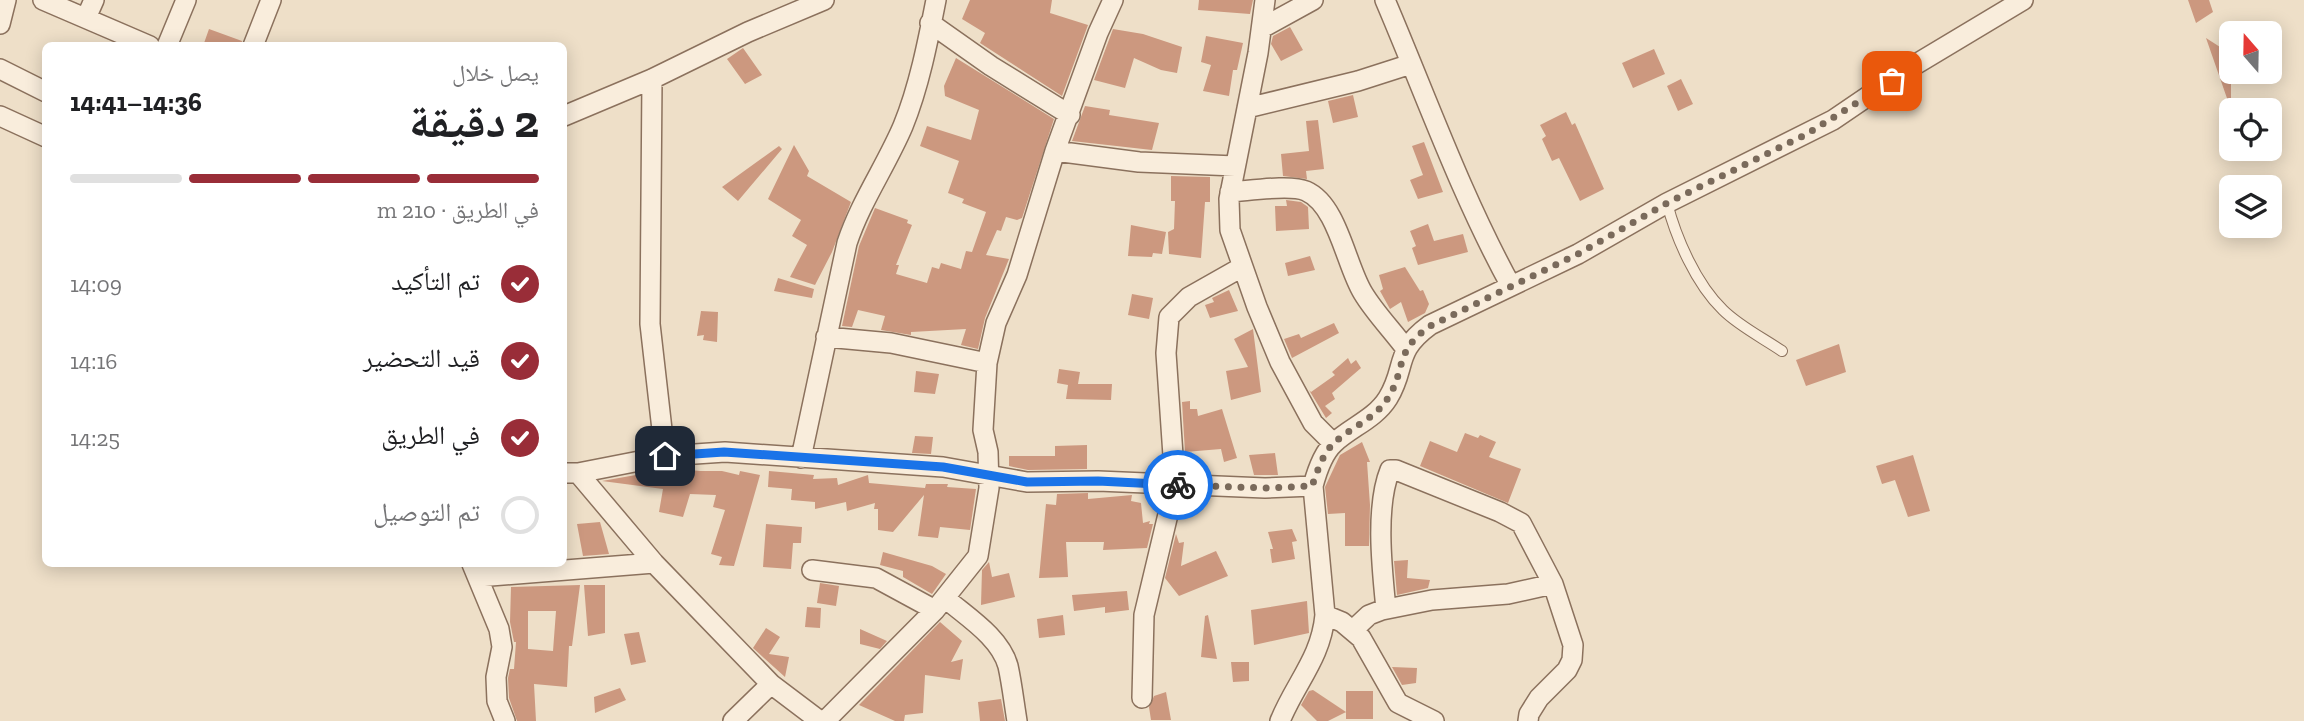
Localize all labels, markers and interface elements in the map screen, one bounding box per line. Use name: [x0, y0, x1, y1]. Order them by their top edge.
north arrow: [2219, 21, 2282, 84]
map controls: [2219, 21, 2282, 238]
pin: [1862, 51, 1922, 111]
text: يصل خلال: [452, 59, 539, 87]
icon: bag: [1873, 62, 1911, 100]
text: 14:36–14:41: [70, 86, 202, 118]
text: 2 دقيقة: [409, 94, 539, 149]
button: locate: [2219, 98, 2282, 161]
button: layers: [2219, 175, 2282, 238]
text: في الطريق · 210 m: [377, 196, 539, 224]
text: تم التأكيد: [391, 265, 480, 297]
icon: check: [501, 265, 539, 303]
text: 14:09: [70, 270, 122, 298]
text: قيد التحضير: [363, 342, 480, 374]
icon: check: [501, 342, 539, 380]
text: 14:16: [70, 347, 117, 375]
text: في الطريق: [381, 419, 480, 451]
icon: check: [501, 419, 539, 457]
text: 14:25: [70, 424, 120, 452]
pin: [635, 426, 695, 486]
icon: home: [646, 437, 684, 475]
courier: [1143, 450, 1213, 520]
icon: bike: [1159, 466, 1197, 504]
text: تم التوصيل: [373, 496, 480, 528]

